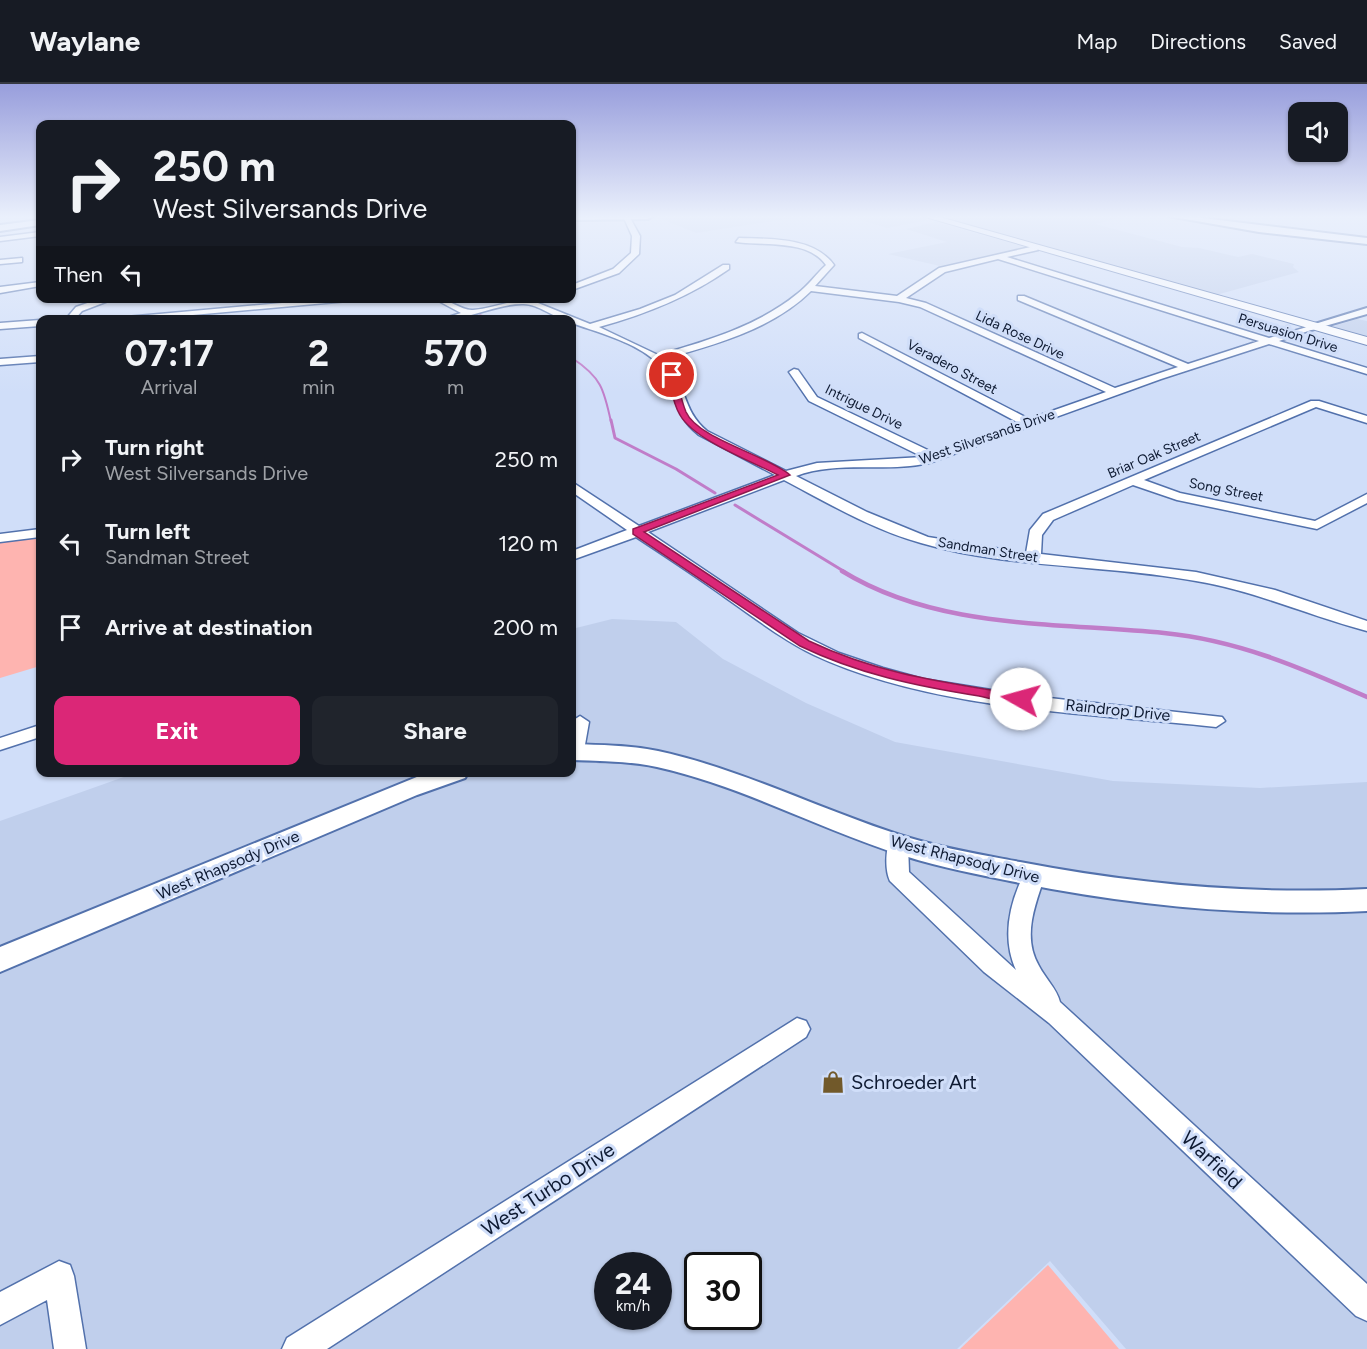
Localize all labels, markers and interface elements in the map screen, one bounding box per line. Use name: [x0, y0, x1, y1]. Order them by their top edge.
text: Waylane: [30, 24, 140, 58]
text: Map: [1076, 29, 1117, 54]
text: Directions: [1150, 29, 1246, 54]
text: Saved: [1279, 29, 1337, 54]
map controls: [1288, 102, 1348, 162]
button: sound: [1288, 102, 1348, 162]
text: 250 m: [153, 141, 276, 192]
icon: right: [54, 144, 132, 222]
text: West Silversands Drive: [153, 192, 427, 225]
icon: left: [115, 258, 148, 291]
text: Then: [54, 261, 103, 288]
street label: Lida Rose Drive: [973, 307, 1068, 363]
street label: Persuasion Drive: [1236, 310, 1340, 356]
text: 07:17: [124, 332, 214, 375]
text: 2: [308, 332, 329, 375]
text: 570: [423, 332, 488, 375]
street label: Veradero Street: [904, 336, 1000, 398]
pin: [646, 349, 697, 400]
icon: arrive: [655, 358, 688, 391]
text: Arrival: [141, 375, 197, 399]
text: min: [302, 375, 335, 399]
text: m: [447, 375, 464, 399]
street label: Intrigue Drive: [822, 381, 906, 433]
street label: West Silversands Drive: [917, 406, 1057, 468]
street label: Briar Oak Street: [1105, 428, 1203, 482]
text: Turn right: [105, 434, 204, 461]
icon: right: [54, 443, 87, 476]
text: 250 m: [495, 446, 558, 473]
text: West Silversands Drive: [105, 461, 308, 485]
street label: Song Street: [1187, 474, 1265, 506]
text: Turn left: [105, 518, 191, 545]
icon: left: [54, 527, 87, 560]
text: 120 m: [498, 530, 558, 557]
street label: Sandman Street: [937, 534, 1039, 566]
text: Sandman Street: [105, 545, 250, 569]
icon: arrive: [54, 611, 87, 644]
text: Arrive at destination: [105, 614, 313, 641]
text: 200 m: [493, 614, 558, 641]
position arrow: [989, 667, 1053, 731]
street label: Raindrop Drive: [1065, 695, 1172, 725]
button: Exit: [54, 696, 300, 765]
button: Share: [312, 696, 558, 765]
street label: West Rhapsody Drive: [154, 826, 302, 904]
street label: West Rhapsody Drive: [888, 831, 1042, 887]
shop icon: Schroeder Art: [820, 1069, 846, 1095]
place label: Schroeder Art: [851, 1070, 977, 1094]
street label: Warfield: [1177, 1126, 1247, 1194]
street label: West Turbo Drive: [477, 1137, 619, 1241]
speed limit sign: 30: [684, 1252, 762, 1330]
text: 24: [615, 1265, 651, 1302]
text: km/h: [616, 1297, 650, 1315]

